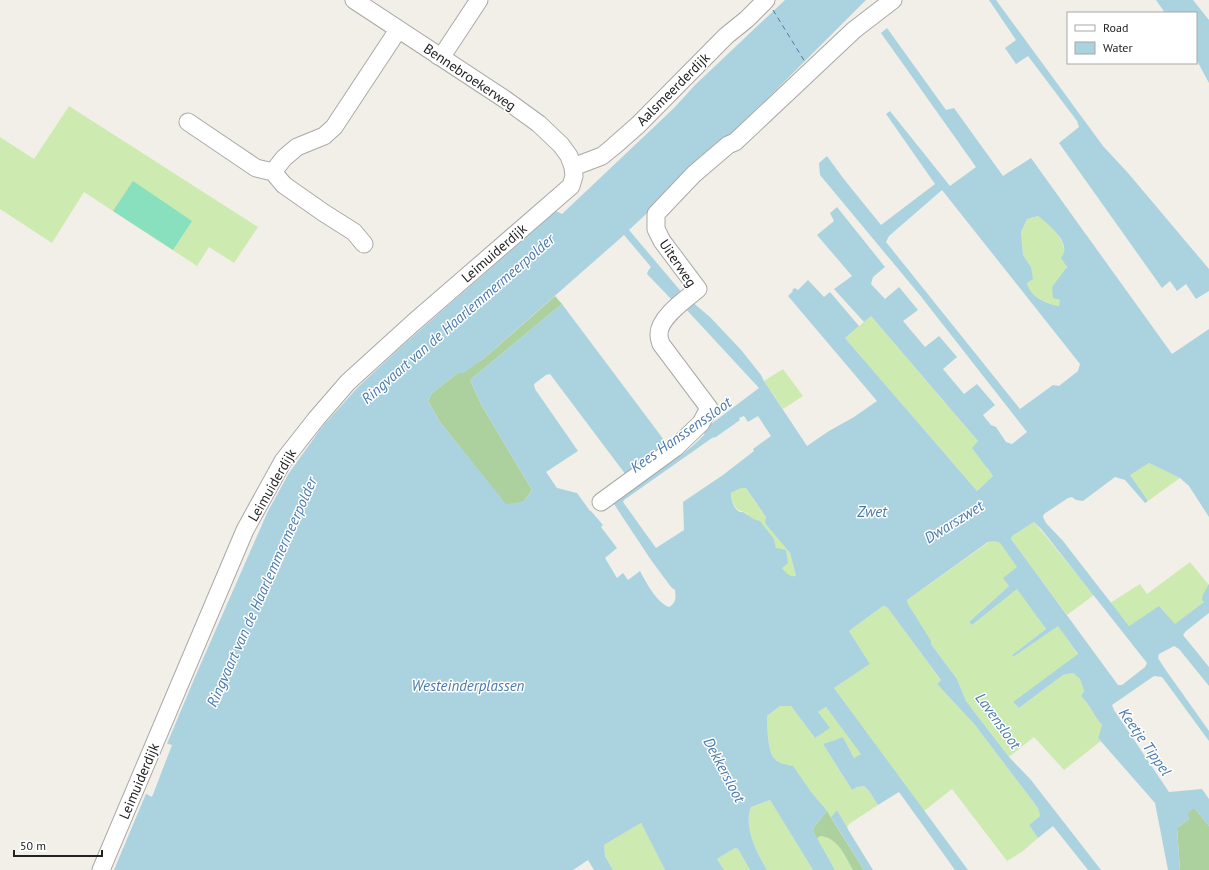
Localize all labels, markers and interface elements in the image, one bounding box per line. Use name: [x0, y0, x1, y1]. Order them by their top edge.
legend: [1067, 12, 1197, 64]
text: Road: [1103, 20, 1128, 35]
street label: Bennebroekerweg: [420, 39, 520, 115]
text: Water: [1103, 40, 1133, 55]
street label: Aalsmeerderdijk: [633, 48, 714, 129]
street label: Leimuiderdijk: [458, 219, 531, 286]
water label: Ringvaart van de Haarlemmermeerpolder: [357, 229, 559, 408]
street label: Uiterweg: [655, 236, 701, 290]
water label: Kees Hanssenssloot: [626, 392, 736, 477]
street label: Leimuiderdijk: [244, 445, 300, 525]
water label: Ringvaart van de Haarlemmermeerpolder: [202, 473, 321, 710]
water label: Dwarszwet: [921, 495, 988, 547]
water label: Zwet: [856, 502, 888, 521]
water label: Westeinderplassen: [412, 676, 525, 695]
water label: Lavensloot: [972, 689, 1026, 754]
water label: Keetje Tippel: [1115, 704, 1176, 779]
water label: Dekkersloot: [699, 734, 750, 807]
street label: Leimuiderdijk: [115, 740, 163, 822]
scale bar: [14, 832, 102, 858]
text: 50 m: [20, 838, 46, 853]

